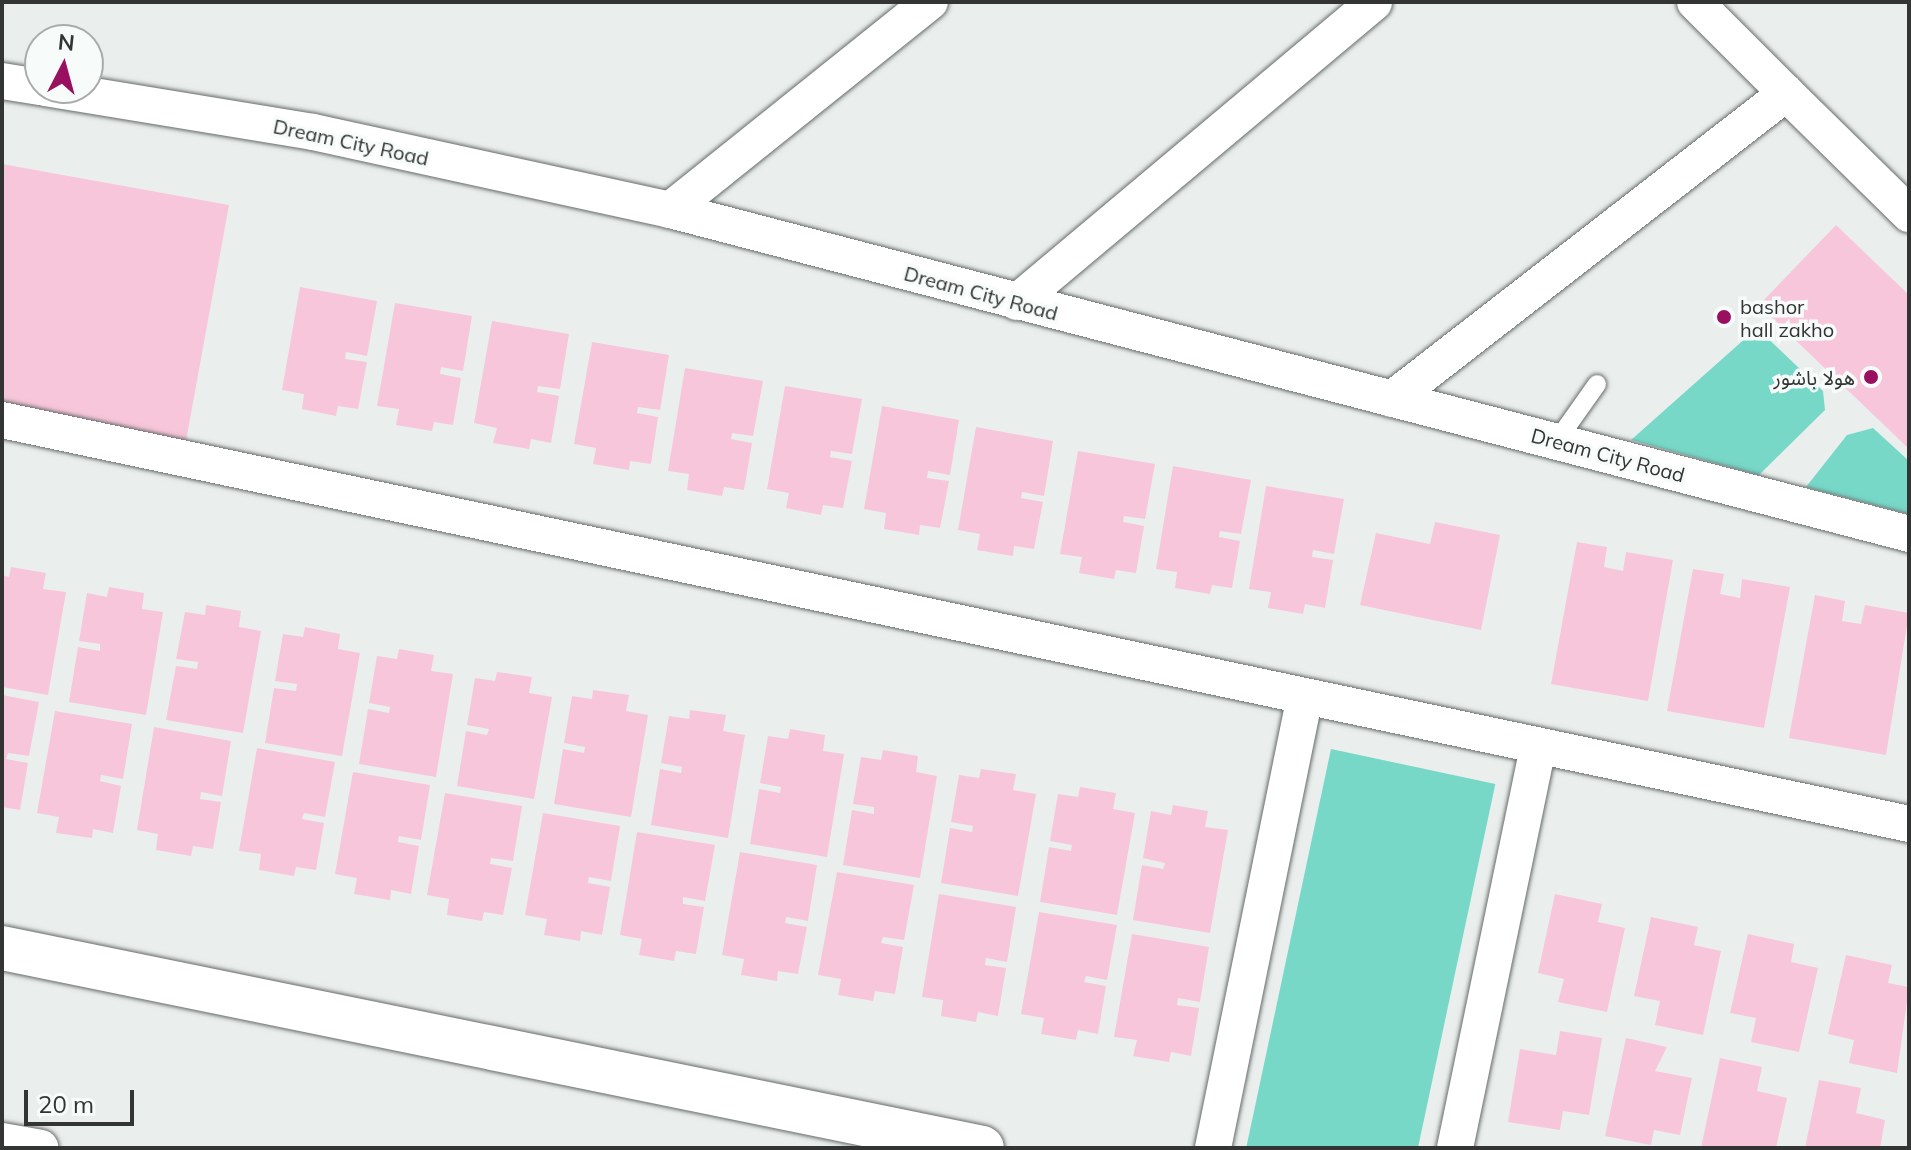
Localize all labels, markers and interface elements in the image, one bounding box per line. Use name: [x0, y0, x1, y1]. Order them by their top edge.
north arrow: [24, 24, 104, 104]
text: N: [57, 27, 76, 57]
street label: Dream City Road: [271, 114, 431, 170]
street label: Dream City Road: [902, 261, 1060, 325]
place label: bashor hall zakho: [1740, 294, 1834, 341]
marker: bashor hall zakho: [1715, 308, 1733, 326]
place label: هولا باشور: [1774, 365, 1855, 389]
marker: هولا باشور: [1862, 368, 1880, 386]
street label: Dream City Road: [1529, 423, 1687, 487]
scale bar: [28, 1074, 138, 1124]
text: 20 m: [38, 1089, 94, 1119]

